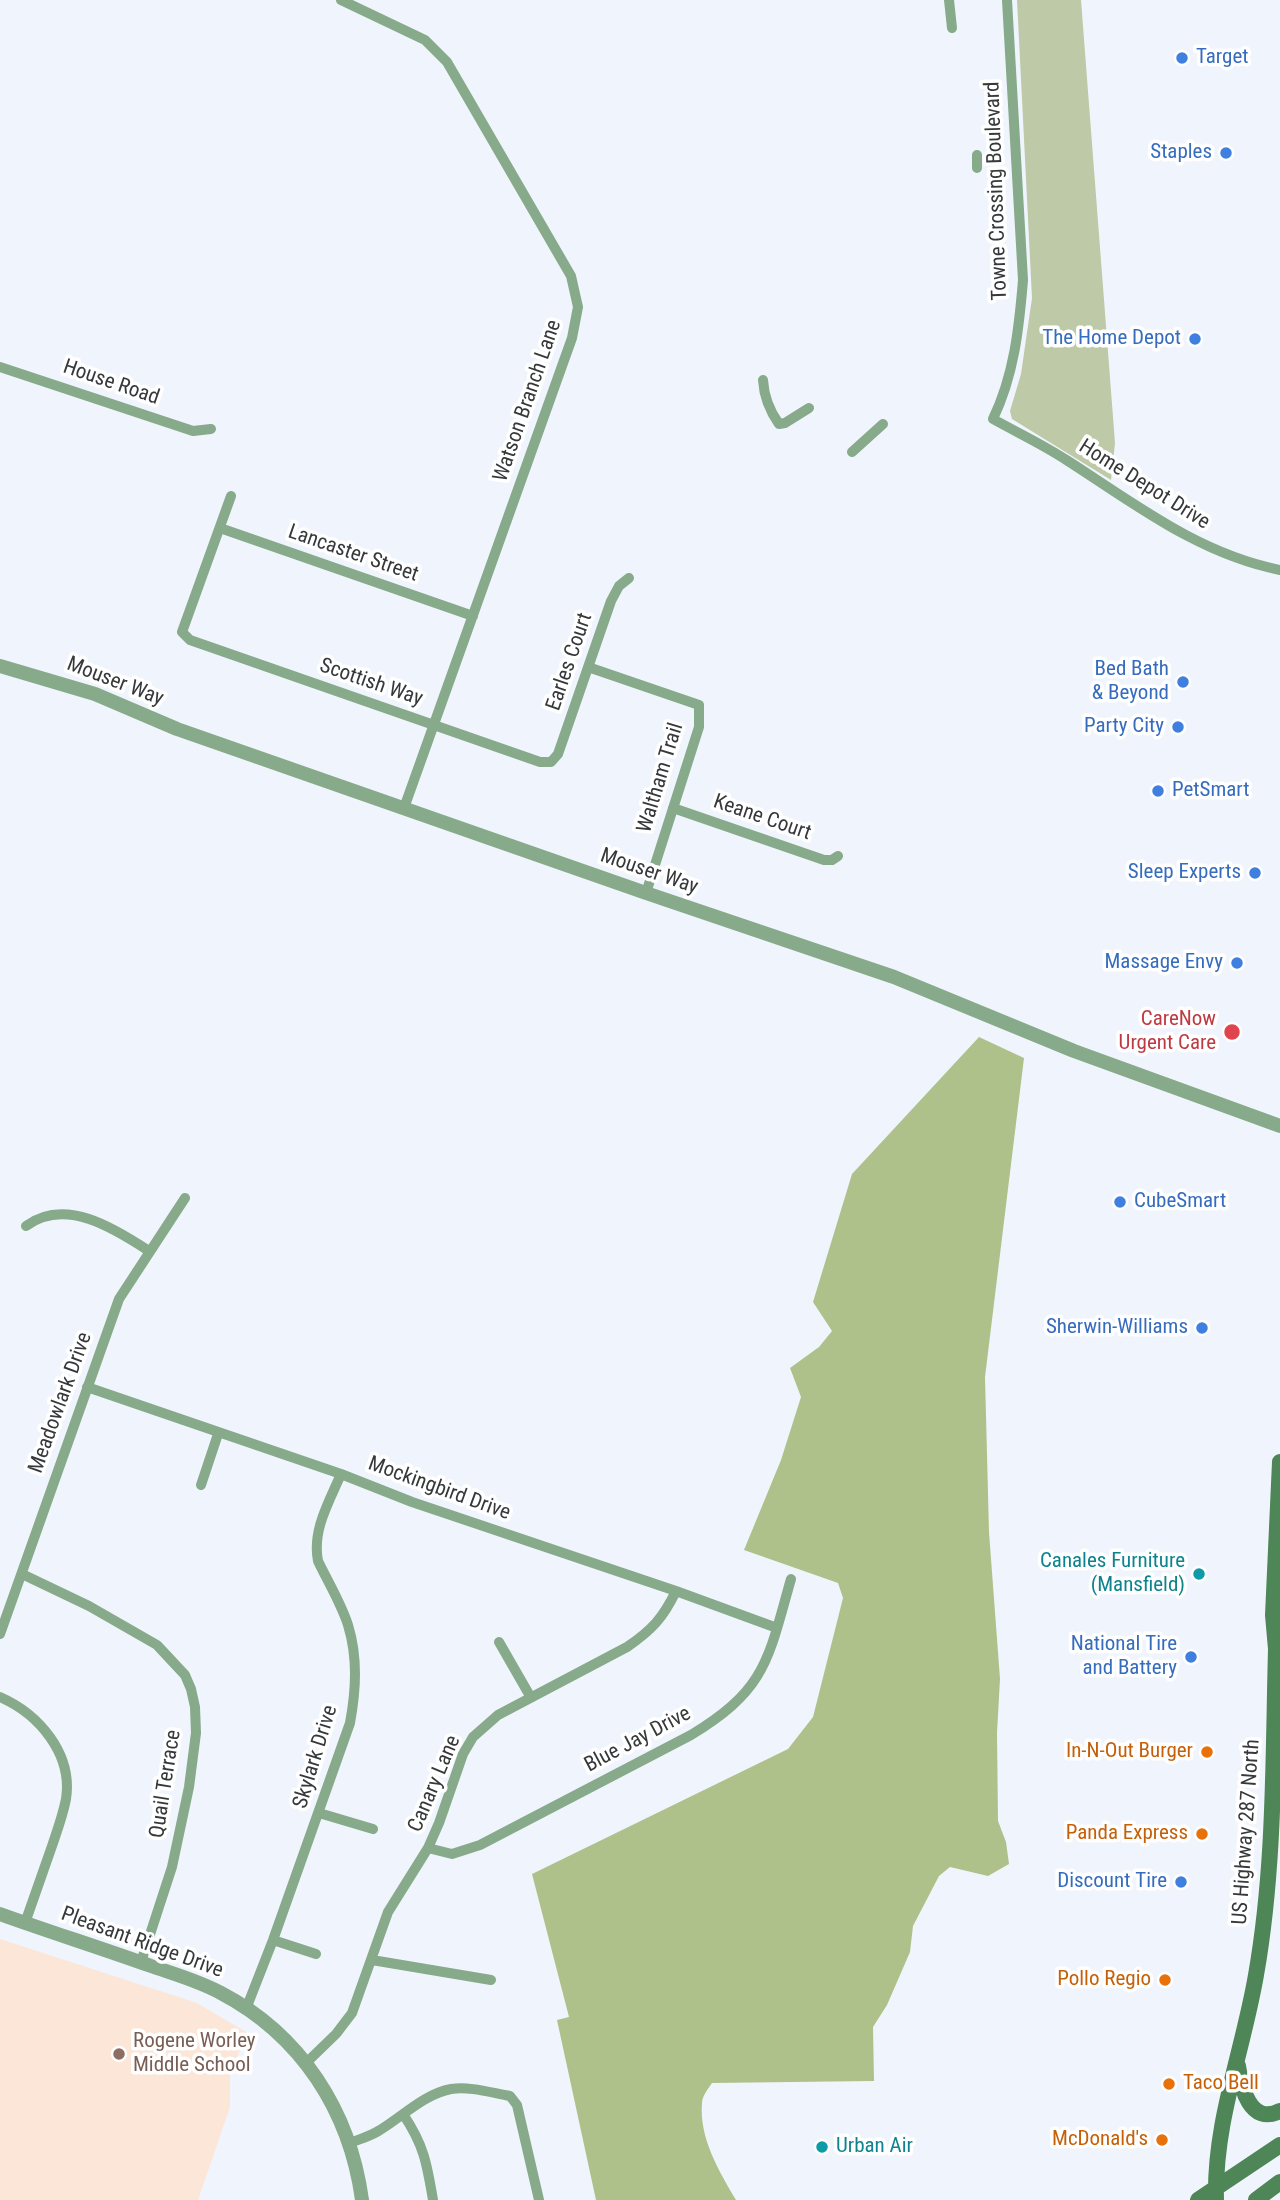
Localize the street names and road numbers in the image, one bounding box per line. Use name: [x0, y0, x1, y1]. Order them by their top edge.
street label: Towne Crossing Boulevard: [981, 81, 1013, 301]
street label: Watson Branch Lane: [489, 317, 567, 485]
street label: House Road: [60, 355, 162, 411]
street label: Home Depot Drive: [1074, 435, 1214, 535]
street label: Lancaster Street: [285, 520, 421, 588]
street label: Earles Court: [542, 610, 598, 714]
street label: Mouser Way: [63, 652, 167, 712]
street label: Scottish Way: [316, 654, 426, 712]
street label: Waltham Trail: [632, 720, 690, 836]
street label: Keane Court: [710, 790, 814, 846]
street label: Mouser Way: [597, 844, 701, 900]
street label: Meadowlark Drive: [24, 1329, 98, 1477]
street label: Mockingbird Drive: [364, 1452, 514, 1526]
street label: Skylark Drive: [288, 1702, 344, 1812]
street label: Blue Jay Drive: [581, 1702, 695, 1778]
street label: Quail Terrace: [145, 1728, 187, 1840]
street label: Canary Lane: [403, 1732, 467, 1836]
street label: US Highway 287 North: [1228, 1738, 1266, 1926]
street label: Pleasant Ridge Drive: [58, 1902, 226, 1984]

